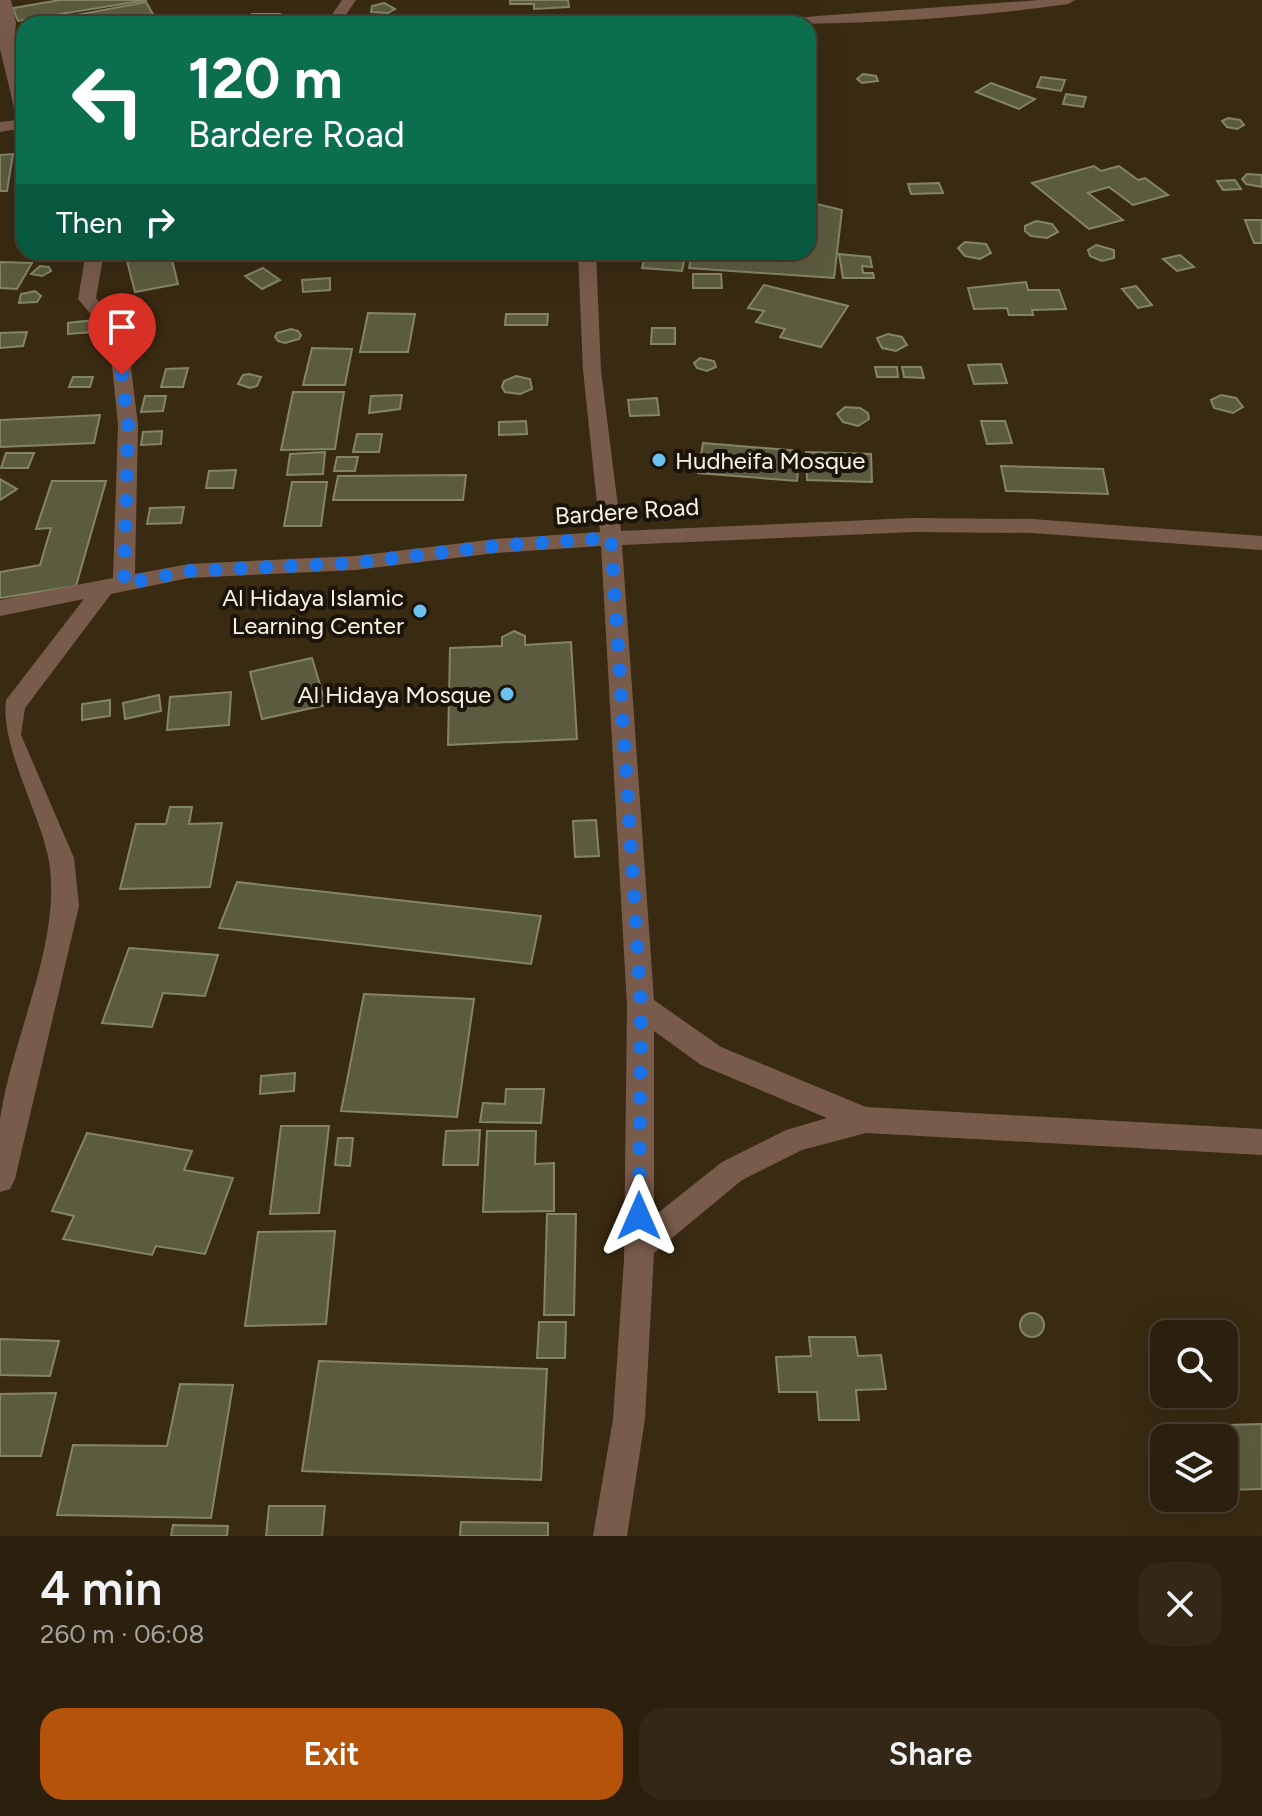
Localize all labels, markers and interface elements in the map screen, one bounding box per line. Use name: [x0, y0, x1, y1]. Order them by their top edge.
text: 120 m: [188, 45, 343, 112]
icon: left: [56, 48, 160, 152]
text: Bardere Road: [188, 113, 405, 156]
icon: right: [138, 200, 182, 244]
text: Then: [56, 204, 122, 241]
pin: [88, 293, 156, 375]
icon: arrive: [100, 305, 144, 349]
place label: Hudheifa Mosque: [675, 446, 865, 475]
marker: Hudheifa Mosque: [650, 451, 668, 469]
street label: Bardere Road: [554, 491, 700, 531]
place label: Al Hidaya Islamic Learning Center: [222, 583, 404, 640]
marker: Al Hidaya Islamic Learning Center: [411, 602, 429, 620]
place label: Al Hidaya Mosque: [298, 680, 491, 709]
marker: Al Hidaya Mosque: [498, 685, 516, 703]
position arrow: [597, 1174, 681, 1258]
map controls: [1150, 1320, 1238, 1512]
button: search: [1150, 1320, 1238, 1408]
button: layers: [1150, 1424, 1238, 1512]
text: 4 min: [40, 1559, 162, 1617]
button: close: [1138, 1562, 1222, 1646]
text: 260 m · 06:08: [40, 1618, 205, 1650]
button: Exit: [40, 1708, 623, 1800]
button: Share: [639, 1708, 1222, 1800]

